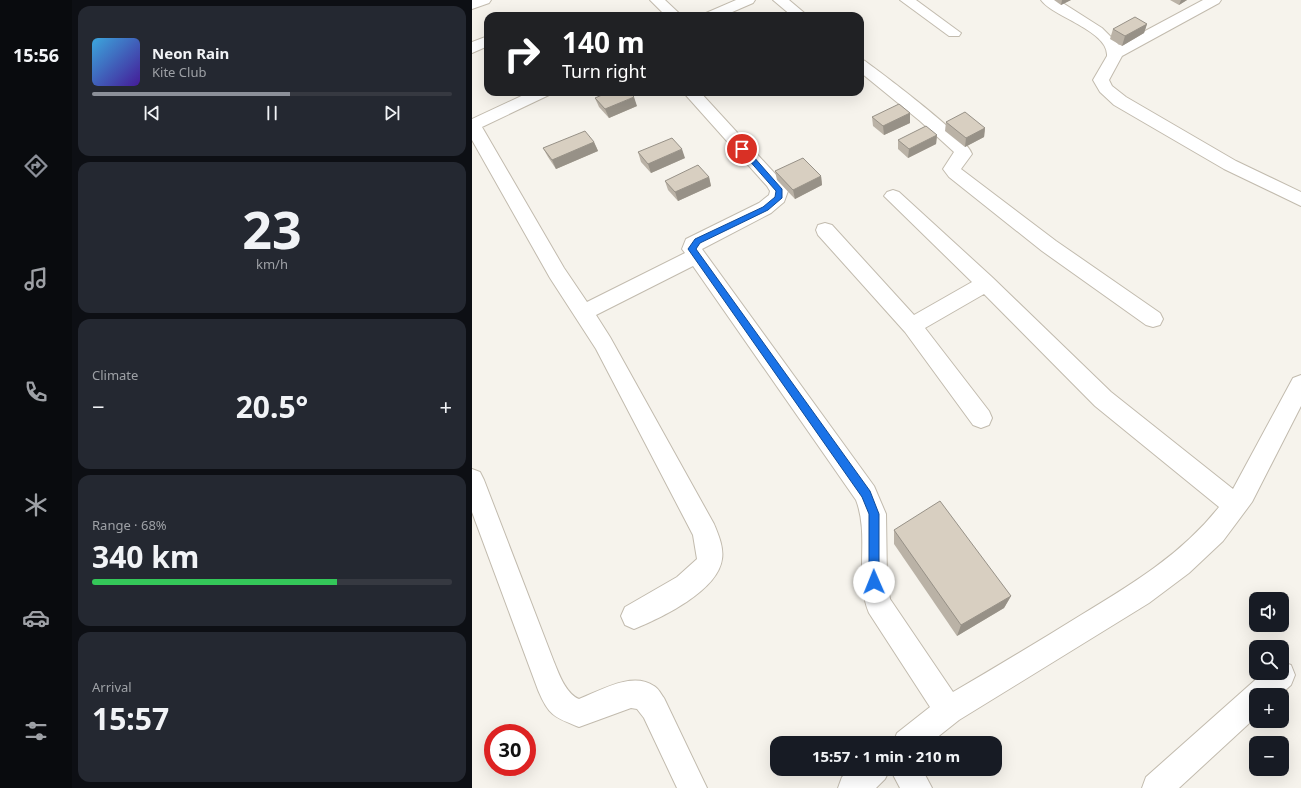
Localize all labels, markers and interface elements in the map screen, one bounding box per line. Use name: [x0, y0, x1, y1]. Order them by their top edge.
text: 140 m: [562, 23, 645, 61]
icon: right: [496, 28, 548, 80]
text: 15:56: [13, 43, 59, 67]
text: Neon Rain: [152, 43, 229, 63]
text: Turn right: [562, 59, 646, 83]
text: Kite Club: [152, 63, 206, 81]
icon: previous: [141, 102, 163, 124]
icon: pause: [261, 102, 283, 124]
icon: next: [381, 102, 403, 124]
pin: [725, 132, 759, 166]
icon: arrive: [731, 138, 753, 160]
icon: directions: [22, 152, 50, 180]
text: 23: [242, 193, 302, 264]
text: km/h: [256, 255, 288, 273]
icon: music: [22, 265, 50, 293]
text: Climate: [92, 366, 138, 384]
icon: phone: [22, 378, 50, 406]
text: 20.5°: [236, 386, 308, 427]
text: −: [92, 391, 105, 421]
text: +: [439, 391, 452, 421]
icon: climate: [22, 491, 50, 519]
text: Range · 68%: [92, 516, 167, 534]
text: 340 km: [92, 536, 199, 577]
position arrow: [853, 561, 895, 603]
map controls: [1249, 592, 1289, 776]
button: sound: [1249, 592, 1289, 632]
icon: car: [22, 604, 50, 632]
button: search: [1249, 640, 1289, 680]
text: Arrival: [92, 678, 132, 696]
button: +: [1249, 688, 1289, 728]
text: 15:57: [92, 698, 169, 739]
icon: filters: [22, 717, 50, 745]
speed limit sign: 30: [484, 724, 536, 776]
button: −: [1249, 736, 1289, 776]
text: 15:57 · 1 min · 210 m: [812, 746, 960, 766]

